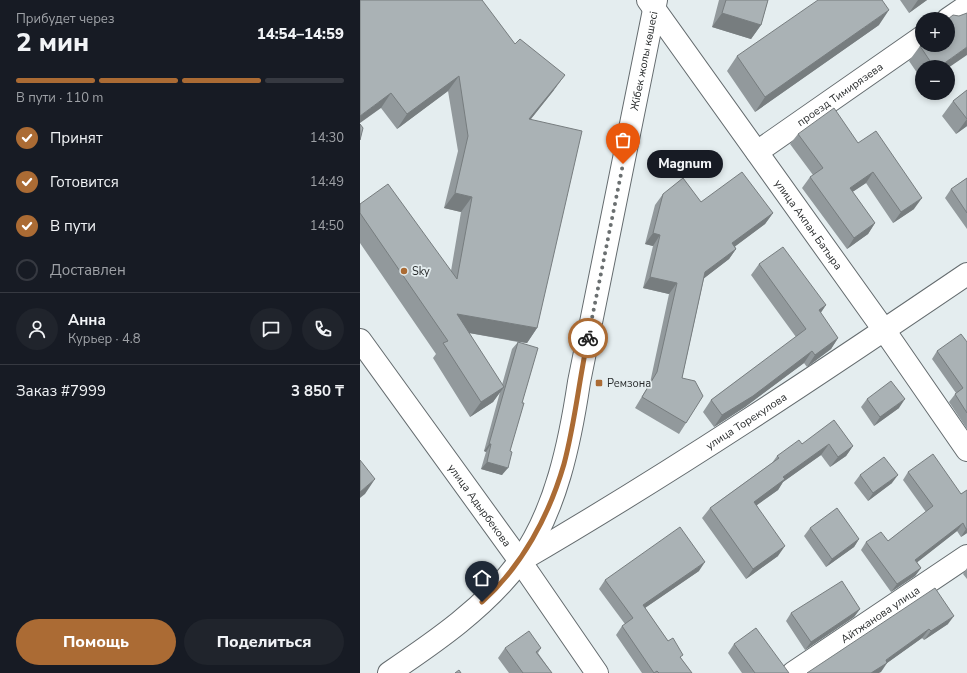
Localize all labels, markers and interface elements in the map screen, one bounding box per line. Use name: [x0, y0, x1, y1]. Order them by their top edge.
text: Прибудет через: [16, 10, 114, 28]
street label: Жібек жолы көшесі: [627, 10, 662, 112]
map controls: [915, 12, 955, 100]
button: +: [915, 12, 955, 52]
text: 14:54–14:59: [257, 24, 344, 44]
text: 2 мин: [16, 25, 89, 60]
street label: проезд Тимирязева: [794, 59, 886, 130]
button: −: [915, 60, 955, 100]
text: В пути · 110 m: [16, 89, 103, 107]
pin: [606, 123, 640, 164]
icon: check: [16, 127, 38, 149]
text: Принят: [50, 128, 103, 148]
text: 14:30: [310, 129, 344, 147]
icon: bag: [612, 129, 634, 151]
callout: Magnum: [647, 150, 723, 178]
text: Magnum: [658, 155, 712, 173]
icon: check: [16, 171, 38, 193]
text: Готовится: [50, 172, 119, 192]
text: 14:49: [310, 173, 344, 191]
street label: улица Акпан Батыра: [771, 177, 846, 273]
icon: check: [16, 215, 38, 237]
text: В пути: [50, 216, 96, 236]
text: 14:50: [310, 217, 344, 235]
text: Доставлен: [50, 260, 126, 280]
place label: Sky: [412, 264, 430, 279]
marker: Sky: [399, 266, 409, 276]
button: person: [16, 308, 58, 350]
button: chat: [250, 308, 292, 350]
button: phone: [302, 308, 344, 350]
text: Анна: [68, 310, 106, 330]
courier: [568, 318, 608, 358]
icon: bike: [577, 327, 599, 349]
text: Курьер · 4.8: [68, 330, 141, 348]
place label: Ремзона: [607, 376, 651, 391]
marker: Ремзона: [594, 378, 604, 388]
text: Заказ #7999: [16, 381, 106, 401]
text: 3 850 ₸: [291, 381, 344, 401]
street label: улица Торекулова: [703, 390, 790, 453]
street label: улица Адырбекова: [444, 461, 514, 550]
pin: [465, 561, 499, 602]
icon: home: [471, 567, 493, 589]
street label: Айтжанова улица: [838, 583, 923, 647]
button: Помощь: [16, 619, 176, 665]
button: Поделиться: [184, 619, 344, 665]

